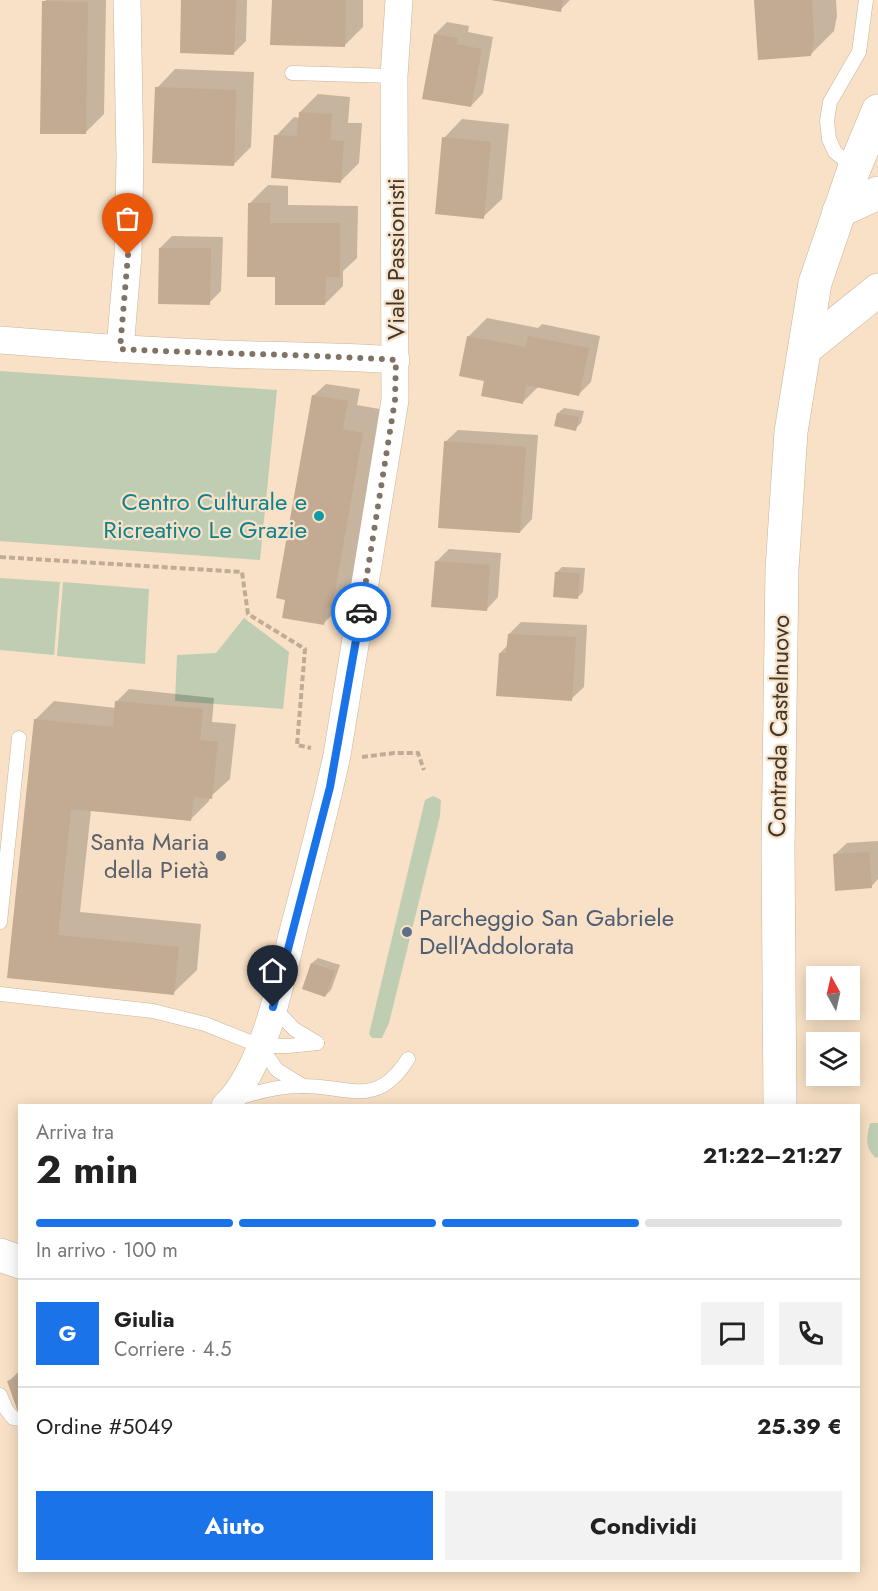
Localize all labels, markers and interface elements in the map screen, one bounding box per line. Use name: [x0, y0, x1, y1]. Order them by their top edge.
street label: Viale Passionisti: [378, 178, 413, 340]
pin: [102, 193, 153, 255]
icon: bag: [111, 202, 144, 235]
place label: Centro Culturale e Ricreativo Le Grazie: [103, 484, 307, 547]
marker: Centro Culturale e Ricreativo Le Grazie: [312, 509, 326, 523]
courier: [331, 582, 391, 642]
icon: car: [345, 596, 378, 629]
street label: Contrada Castelnuovo: [759, 614, 798, 838]
place label: Santa Maria della Pietà: [90, 824, 209, 887]
marker: Santa Maria della Pietà: [214, 849, 228, 863]
place label: Parcheggio San Gabriele Dell'Addolorata: [419, 900, 674, 963]
marker: Parcheggio San Gabriele Dell'Addolorata: [400, 925, 414, 939]
pin: [247, 945, 298, 1007]
icon: home: [256, 954, 289, 987]
north arrow: [806, 966, 860, 1020]
map controls: [806, 966, 860, 1086]
button: layers: [806, 1032, 860, 1086]
text: Arriva tra: [36, 1118, 114, 1147]
text: 21:22–21:27: [703, 1139, 842, 1171]
text: 2 min: [36, 1141, 138, 1198]
text: In arrivo · 100 m: [36, 1236, 178, 1265]
button: chat: [701, 1302, 764, 1365]
button: phone: [779, 1302, 842, 1365]
text: Giulia: [114, 1303, 175, 1335]
text: G: [59, 1317, 76, 1349]
text: Corriere · 4.5: [114, 1335, 232, 1364]
text: Ordine #5049: [36, 1410, 173, 1442]
text: 25.39 €: [757, 1410, 842, 1442]
button: Aiuto: [36, 1491, 433, 1560]
button: Condividi: [445, 1491, 842, 1560]

